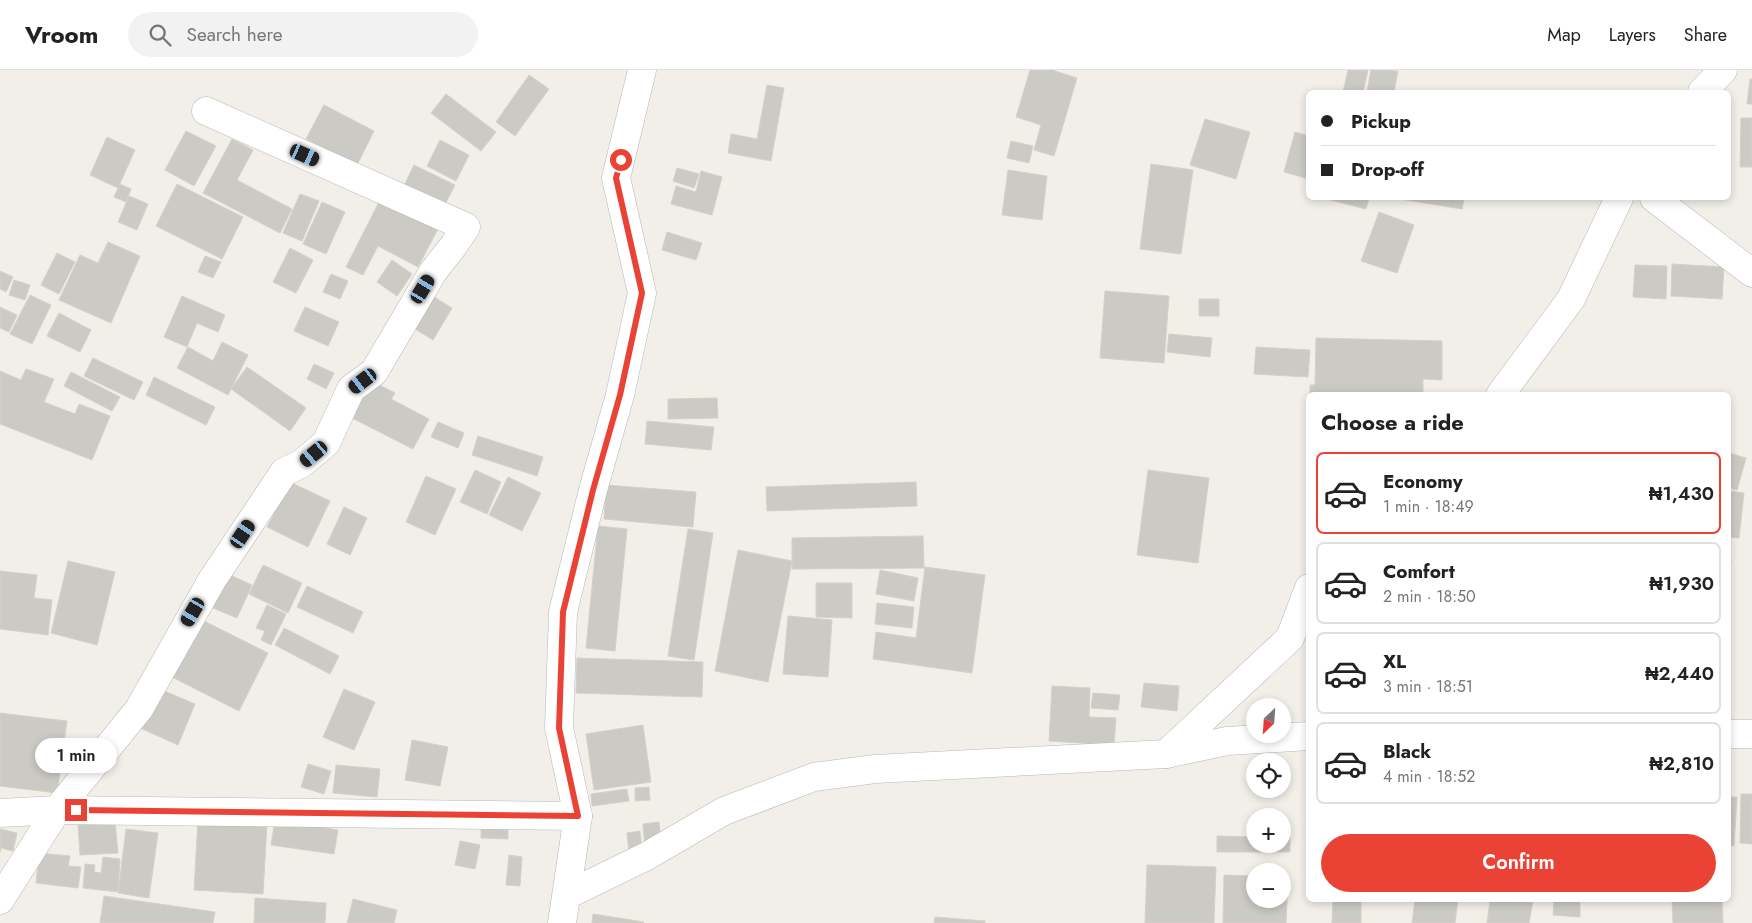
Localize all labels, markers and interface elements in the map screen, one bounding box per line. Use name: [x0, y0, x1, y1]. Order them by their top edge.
search box: [128, 12, 478, 57]
text: Vroom: [25, 17, 98, 52]
icon: search: [146, 21, 174, 49]
text: Search here: [186, 21, 283, 48]
text: Map: [1547, 22, 1581, 48]
text: Layers: [1609, 22, 1656, 48]
text: Share: [1684, 22, 1727, 48]
text: Pickup: [1351, 108, 1411, 135]
car: [288, 142, 321, 168]
route start: [610, 149, 632, 171]
text: Drop-off: [1351, 156, 1424, 183]
car: [408, 272, 437, 306]
car: [346, 366, 379, 396]
text: Choose a ride: [1321, 406, 1464, 438]
car: [297, 439, 330, 469]
text: Economy: [1383, 468, 1463, 495]
icon: car: [1323, 471, 1368, 516]
text: ₦1,430: [1649, 480, 1714, 507]
text: 1 min · 18:49: [1383, 495, 1474, 518]
car: [228, 517, 257, 551]
text: Comfort: [1383, 558, 1455, 585]
icon: car: [1323, 561, 1368, 606]
text: ₦1,930: [1649, 570, 1714, 597]
text: 2 min · 18:50: [1383, 585, 1476, 608]
car: [179, 595, 206, 629]
text: XL: [1383, 648, 1406, 675]
icon: car: [1323, 651, 1368, 696]
text: ₦2,440: [1645, 660, 1714, 687]
text: 3 min · 18:51: [1383, 675, 1473, 698]
north arrow: [1246, 698, 1291, 742]
map controls: [1246, 698, 1291, 908]
callout: 1 min: [35, 738, 117, 772]
text: Black: [1383, 738, 1431, 765]
icon: car: [1323, 741, 1368, 786]
text: 1 min: [57, 744, 95, 767]
text: ₦2,810: [1649, 750, 1714, 777]
button: locate: [1246, 753, 1291, 798]
text: 4 min · 18:52: [1383, 765, 1475, 788]
route end: [65, 799, 87, 821]
button: +: [1246, 808, 1291, 853]
button: Confirm: [1321, 834, 1716, 892]
button: −: [1246, 863, 1291, 908]

